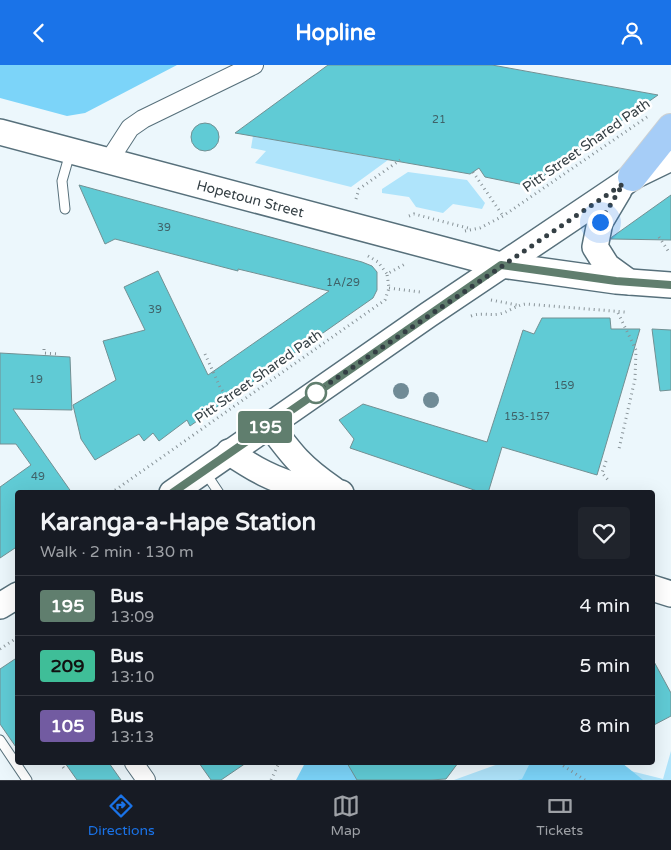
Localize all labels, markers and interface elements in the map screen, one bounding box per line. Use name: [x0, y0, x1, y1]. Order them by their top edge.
icon: back: [25, 19, 53, 47]
icon: person: [618, 19, 646, 47]
text: Hopline: [295, 20, 376, 46]
street label: Pitt Street Shared Path: [519, 95, 653, 196]
house number: 21: [432, 113, 446, 126]
street label: Hopetoun Street: [195, 177, 306, 221]
your location: [588, 210, 613, 235]
house number: 39: [157, 221, 171, 234]
house number: 1A/29: [326, 276, 360, 289]
house number: 39: [148, 303, 162, 316]
street label: Pitt Street Shared Path: [191, 326, 325, 427]
house number: 19: [29, 373, 43, 386]
house number: 159: [554, 379, 574, 392]
unlabelled marker: [305, 382, 327, 404]
house number: 153-157: [504, 410, 550, 423]
line badge: 195: [236, 411, 294, 443]
text: 195: [248, 416, 282, 438]
house number: 49: [31, 470, 45, 483]
button: heart: [578, 507, 630, 559]
text: Karanga-a-Hape Station: [40, 508, 316, 537]
text: Walk · 2 min · 130 m: [40, 542, 194, 562]
text: Bus: [110, 585, 144, 607]
text: 195: [51, 595, 84, 617]
text: 4 min: [579, 595, 630, 617]
text: 13:09: [110, 607, 154, 627]
text: Bus: [110, 645, 144, 667]
text: 209: [51, 655, 84, 677]
text: 5 min: [579, 655, 630, 677]
text: 13:10: [110, 667, 154, 687]
text: Bus: [110, 705, 144, 727]
text: 105: [51, 715, 84, 737]
text: 8 min: [579, 715, 630, 737]
text: 13:13: [110, 727, 154, 747]
tab: Directions: [88, 792, 155, 839]
tab: Map: [330, 792, 361, 839]
tab: Tickets: [536, 792, 583, 839]

